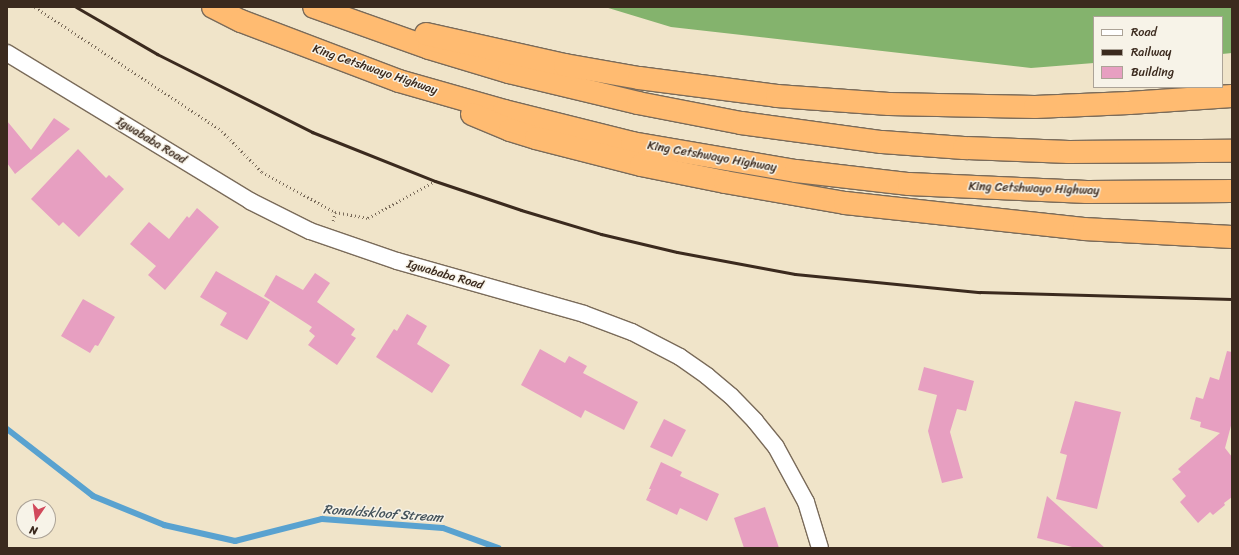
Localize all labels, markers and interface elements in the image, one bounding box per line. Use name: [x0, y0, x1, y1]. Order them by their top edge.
legend: [1093, 16, 1223, 88]
text: Road: [1131, 21, 1157, 43]
text: Railway: [1131, 41, 1172, 63]
street label: King Cetshwayo Highway: [311, 42, 439, 98]
text: Building: [1131, 61, 1174, 83]
street label: Igwababa Road: [113, 114, 189, 168]
street label: King Cetshwayo Highway: [646, 139, 778, 175]
street label: King Cetshwayo Highway: [968, 180, 1100, 198]
street label: Igwababa Road: [405, 257, 485, 293]
north arrow: [16, 499, 56, 539]
water label: Ronaldskloof Stream: [323, 502, 443, 526]
text: N: [28, 520, 39, 540]

